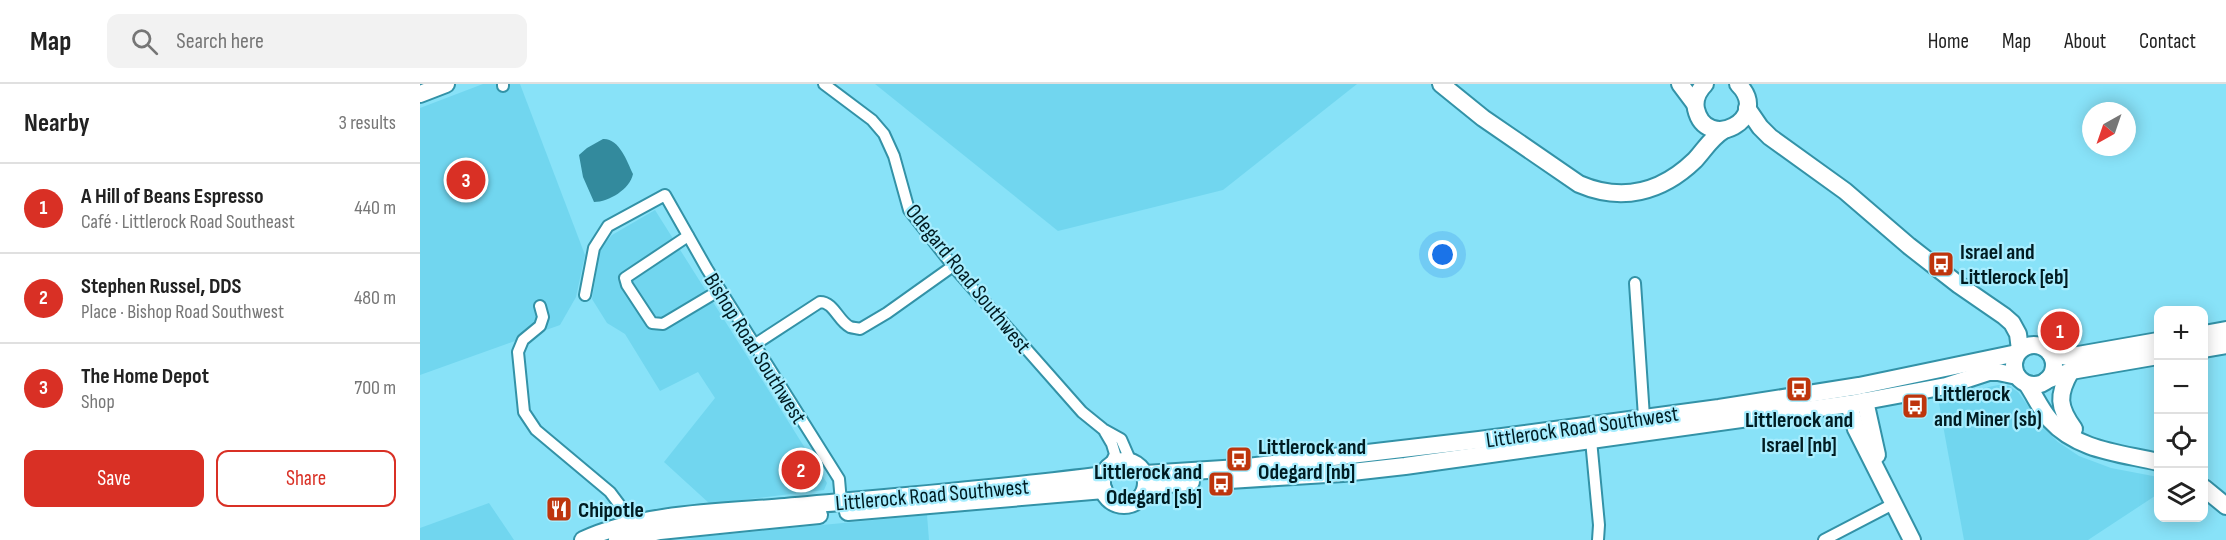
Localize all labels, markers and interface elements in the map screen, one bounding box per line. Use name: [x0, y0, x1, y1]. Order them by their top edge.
search box: [107, 14, 527, 68]
text: Map: [30, 25, 71, 58]
icon: search: [128, 25, 161, 58]
text: Search here: [176, 28, 264, 55]
text: Home: [1928, 29, 1969, 54]
text: Map: [2002, 29, 2031, 54]
text: About: [2064, 29, 2106, 54]
text: Contact: [2139, 29, 2196, 54]
north arrow: [2082, 102, 2136, 156]
text: Nearby: [24, 108, 90, 139]
text: 3 results: [339, 111, 396, 135]
pin: 3: [446, 158, 486, 202]
text: A Hill of Beans Espresso: [81, 183, 264, 210]
text: 1: [40, 196, 47, 220]
text: 440 m: [354, 196, 396, 220]
street label: Odegard Road Southwest: [899, 199, 1036, 359]
text: Café · Littlerock Road Southeast: [81, 210, 295, 234]
place label: Israel and Littlerock [eb]: [1960, 239, 2069, 291]
your location: [1428, 240, 1457, 269]
bus stop icon: Israel and Littlerock [eb]: [1926, 249, 1956, 279]
street label: Bishop Road Southwest: [698, 268, 812, 429]
text: Stephen Russel, DDS: [81, 273, 242, 300]
text: 2: [39, 286, 48, 310]
text: 480 m: [354, 286, 396, 310]
text: Place · Bishop Road Southwest: [81, 300, 284, 324]
map controls: [2154, 306, 2208, 522]
button: +: [2154, 306, 2208, 360]
pin: 1: [2040, 308, 2080, 354]
button: −: [2154, 360, 2208, 414]
text: The Home Depot: [81, 363, 209, 390]
bus stop icon: Littlerock and Israel [nb]: [1784, 374, 1814, 404]
text: 3: [39, 376, 48, 400]
text: 700 m: [354, 376, 396, 400]
place label: Littlerock and Miner (sb): [1934, 381, 2042, 433]
text: Shop: [81, 390, 115, 414]
bus stop icon: Littlerock and Miner (sb): [1900, 391, 1930, 421]
street label: Littlerock Road Southwest: [1484, 401, 1680, 454]
place label: Littlerock and Israel [nb]: [1745, 407, 1853, 459]
button: locate: [2154, 414, 2208, 468]
place label: Littlerock and Odegard [nb]: [1258, 434, 1366, 486]
bus stop icon: Littlerock and Odegard [nb]: [1224, 444, 1254, 474]
pin: 2: [782, 448, 820, 492]
button: Save: [24, 450, 204, 507]
button: Share: [216, 450, 396, 507]
place label: Littlerock and Odegard [sb]: [1094, 459, 1202, 511]
button: layers: [2154, 468, 2208, 522]
bus stop icon: Littlerock and Odegard [sb]: [1206, 469, 1236, 499]
street label: Littlerock Road Southwest: [834, 474, 1030, 517]
restaurant icon: Chipotle: [544, 494, 574, 524]
place label: Chipotle: [578, 497, 644, 524]

